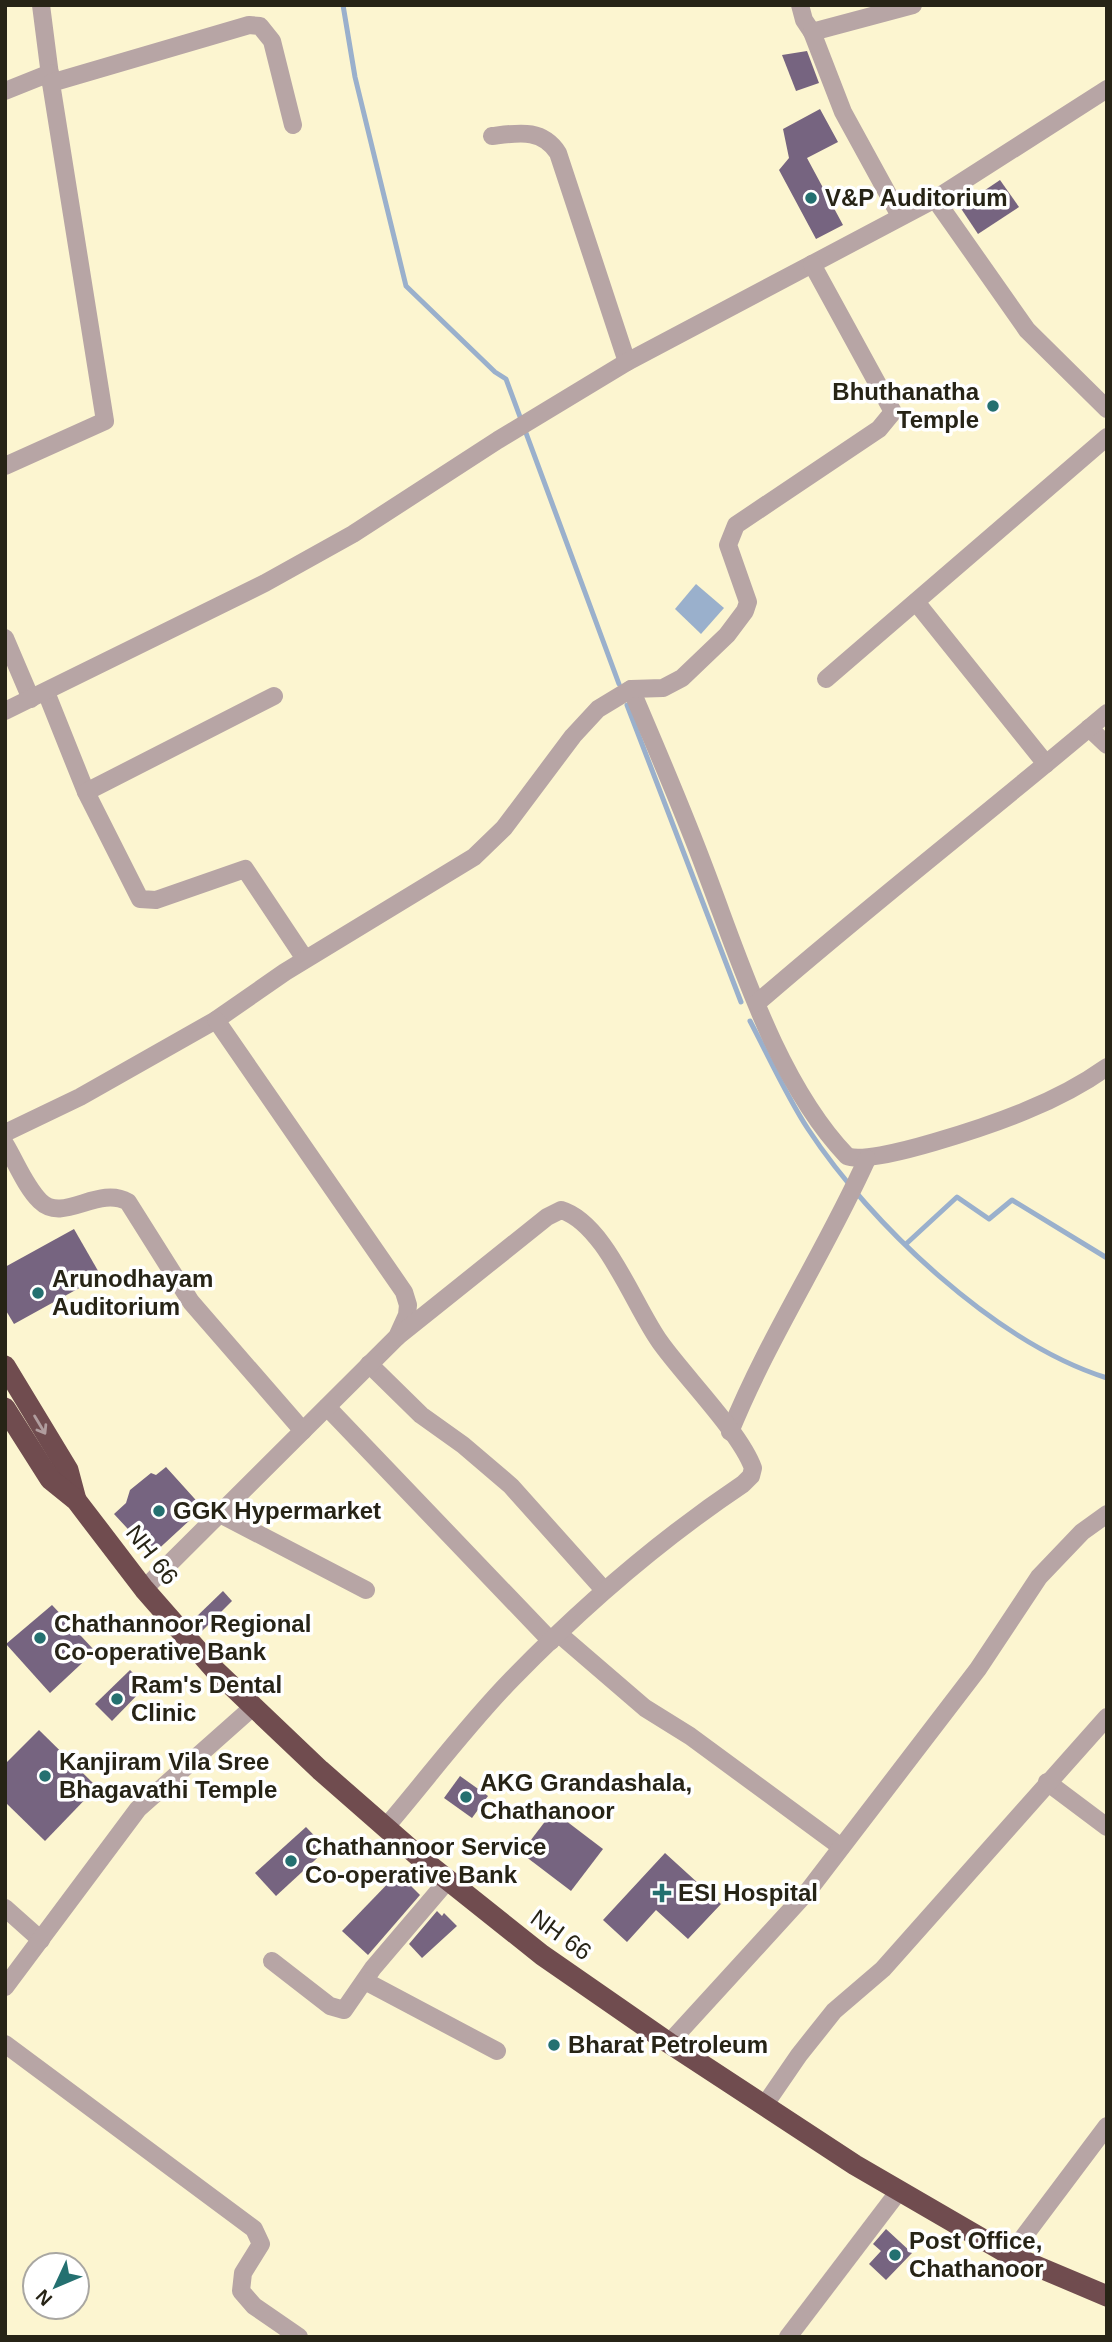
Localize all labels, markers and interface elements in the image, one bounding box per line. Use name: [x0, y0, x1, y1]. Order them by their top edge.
place label: V&P Auditorium: [825, 184, 1008, 211]
marker: V&P Auditorium: [803, 190, 819, 206]
place label: Bhuthanatha Temple: [832, 378, 980, 433]
marker: Bhuthanatha Temple: [985, 398, 1001, 414]
place label: Arunodhayam Auditorium: [52, 1265, 213, 1320]
marker: Arunodhayam Auditorium: [30, 1285, 46, 1301]
one-way arrow: [34, 1414, 48, 1434]
place label: GGK Hypermarket: [173, 1497, 381, 1524]
marker: GGK Hypermarket: [151, 1503, 167, 1519]
street label: NH 66: [121, 1520, 184, 1590]
place label: Chathannoor Regional Co-operative Bank: [54, 1610, 311, 1665]
marker: Chathannoor Regional Co-operative Bank: [32, 1630, 48, 1646]
place label: Ram's Dental Clinic: [131, 1671, 282, 1726]
marker: Ram's Dental Clinic: [109, 1691, 125, 1707]
place label: Kanjiram Vila Sree Bhagavathi Temple: [59, 1748, 277, 1803]
marker: Kanjiram Vila Sree Bhagavathi Temple: [37, 1768, 53, 1784]
place label: AKG Grandashala, Chathanoor: [480, 1769, 692, 1824]
marker: AKG Grandashala, Chathanoor: [458, 1789, 474, 1805]
place label: Chathannoor Service Co-operative Bank: [305, 1833, 546, 1888]
marker: Chathannoor Service Co-operative Bank: [283, 1853, 299, 1869]
place label: ESI Hospital: [678, 1879, 818, 1906]
marker: ESI Hospital: [652, 1883, 672, 1903]
street label: NH 66: [526, 1904, 597, 1966]
place label: Bharat Petroleum: [568, 2031, 768, 2058]
marker: Bharat Petroleum: [546, 2037, 562, 2053]
place label: Post Office, Chathanoor: [909, 2227, 1044, 2282]
marker: Post Office, Chathanoor: [887, 2247, 903, 2263]
north arrow: [21, 2251, 91, 2321]
text: N: [32, 2285, 56, 2310]

